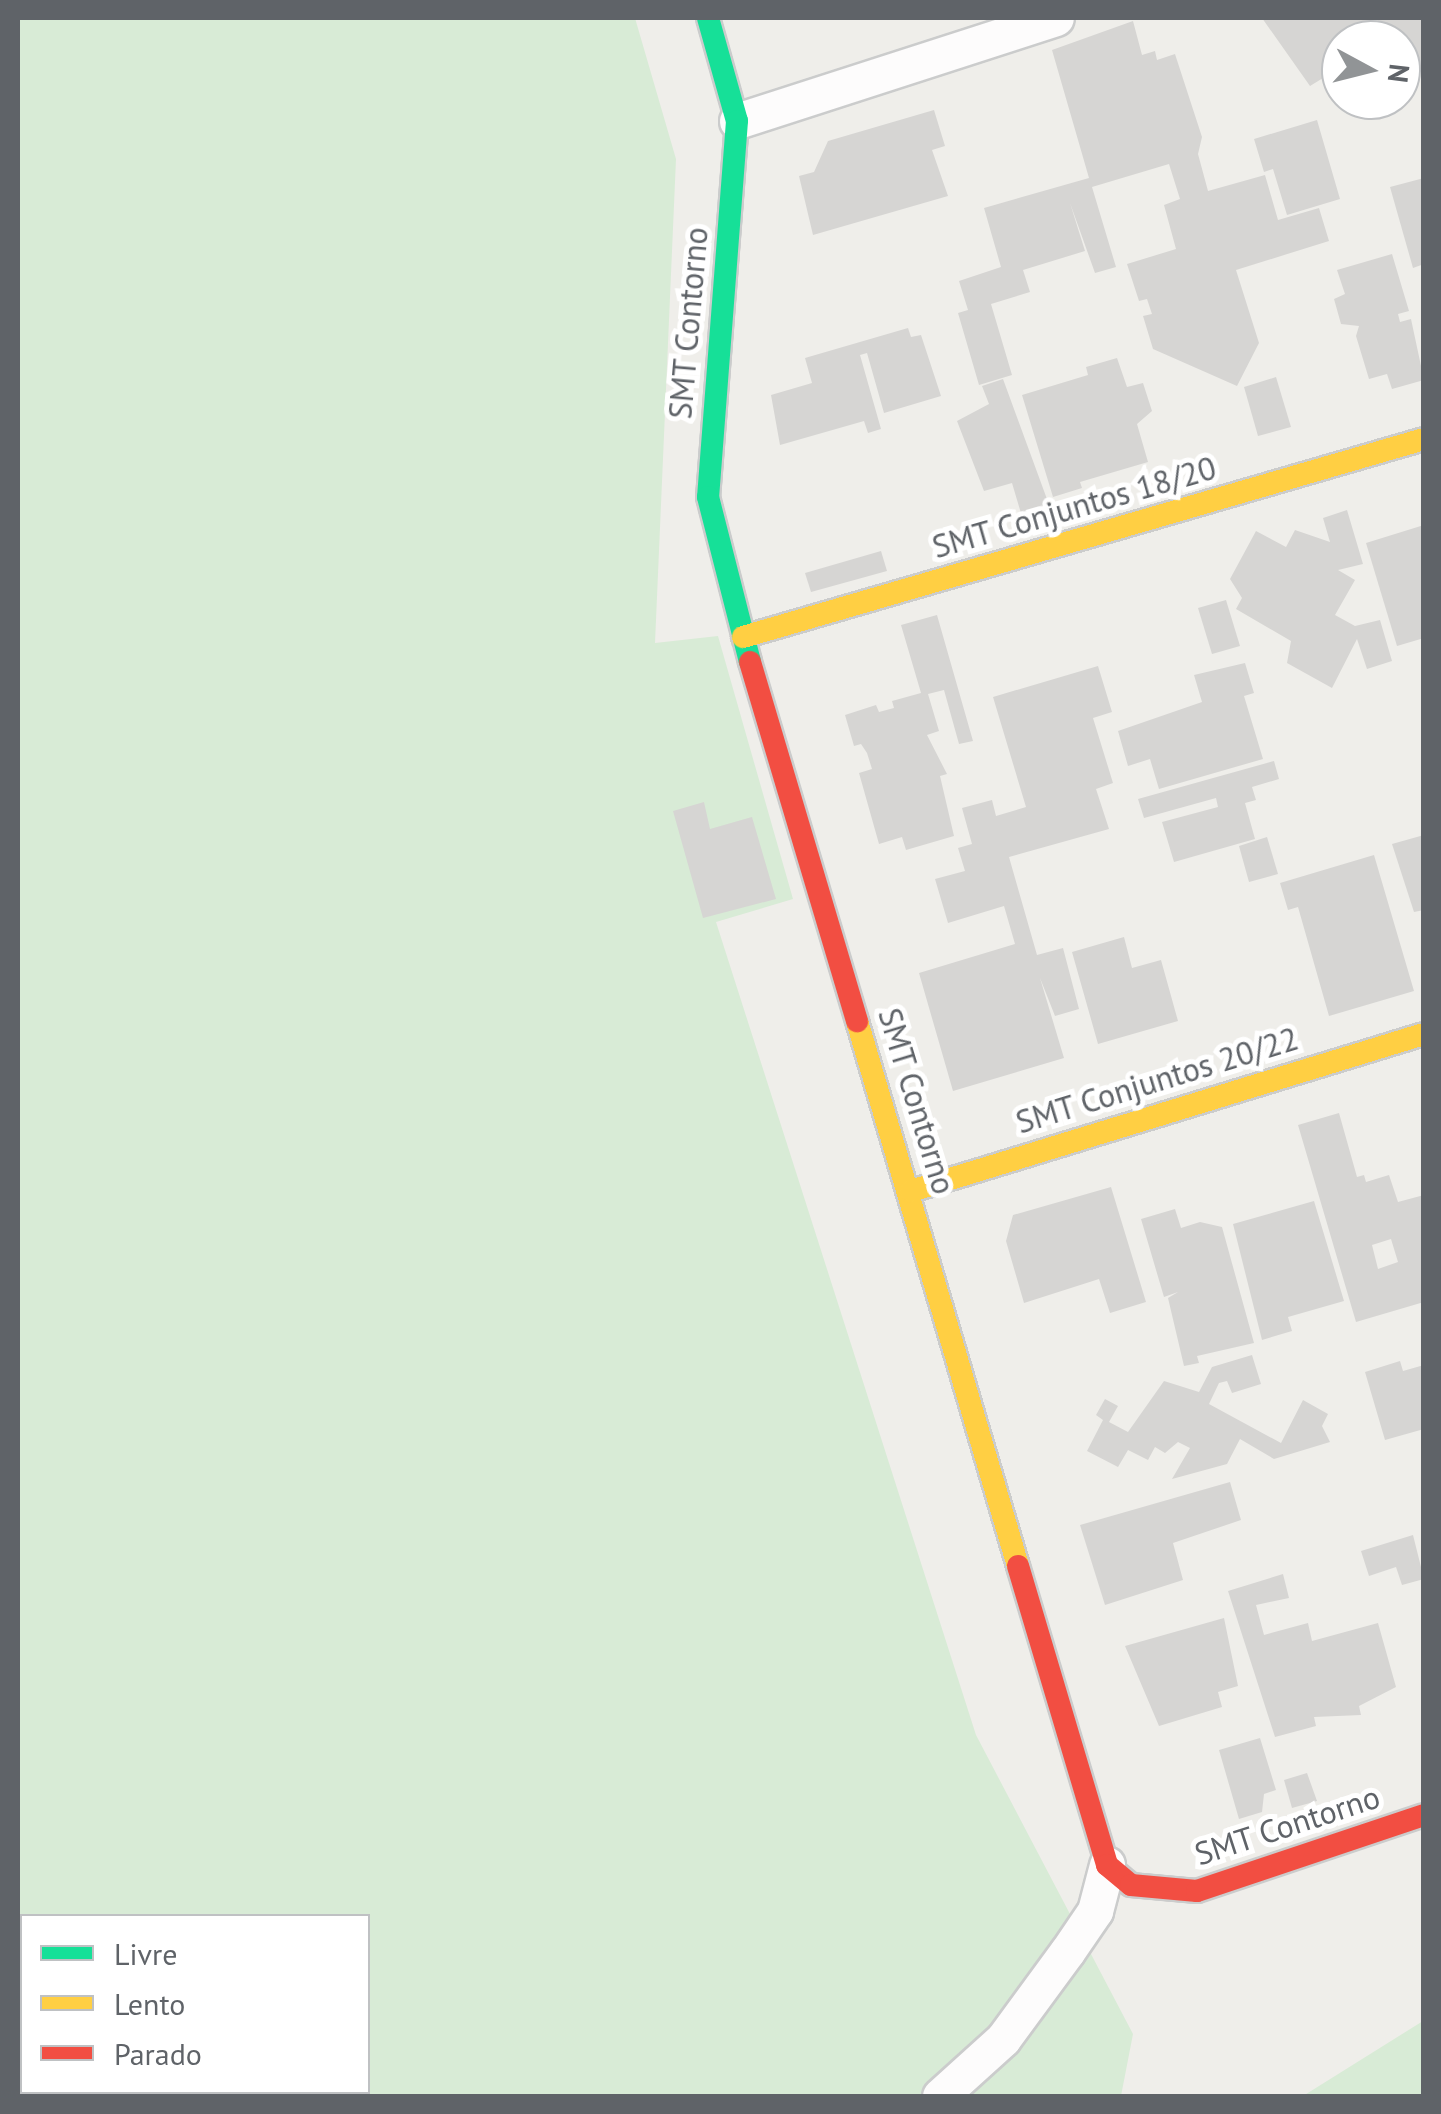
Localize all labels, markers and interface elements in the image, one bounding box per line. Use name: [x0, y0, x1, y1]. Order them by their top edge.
north arrow: [1321, 20, 1421, 120]
text: N: [1380, 62, 1419, 85]
street label: SMT Contorno: [660, 225, 716, 421]
street label: SMT Conjuntos 18/20: [927, 448, 1221, 566]
street label: SMT Contorno: [870, 1003, 964, 1199]
street label: SMT Conjuntos 20/22: [1011, 1019, 1303, 1141]
street label: SMT Contorno: [1189, 1777, 1385, 1873]
legend: [20, 1914, 370, 2094]
text: Livre: [114, 1934, 177, 1973]
text: Lento: [114, 1984, 185, 2023]
text: Parado: [114, 2034, 202, 2073]

